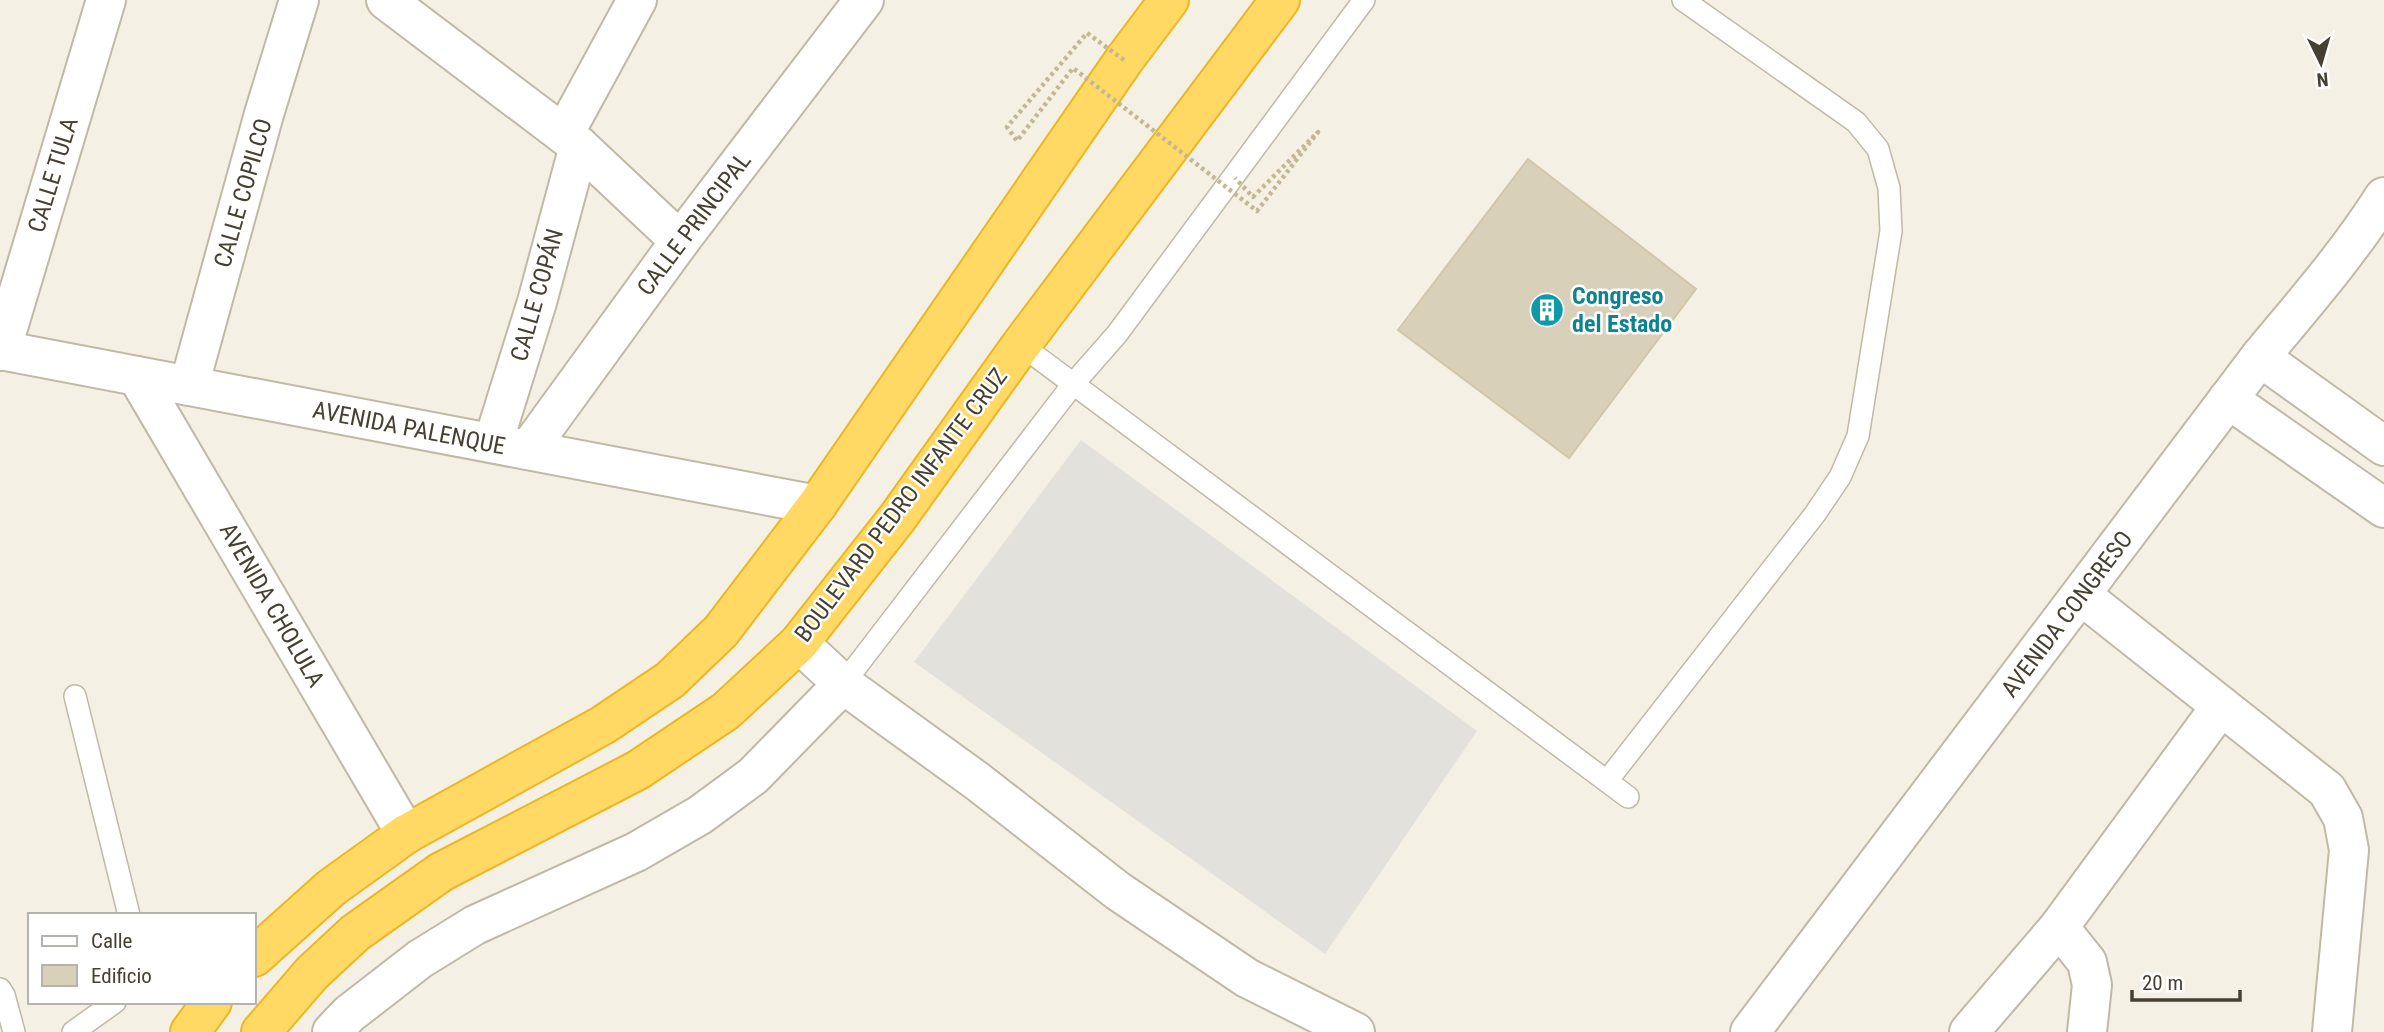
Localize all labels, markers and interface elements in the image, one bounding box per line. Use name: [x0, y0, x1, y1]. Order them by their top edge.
north arrow: [2286, 28, 2356, 98]
text: N: [2316, 67, 2329, 91]
street label: CALLE TULA: [22, 114, 84, 236]
street label: CALLE COPILCO: [208, 115, 278, 271]
street label: CALLE PRINCIPAL: [631, 147, 757, 301]
street label: CALLE COPÁN: [505, 226, 569, 364]
place label: Congreso del Estado: [1572, 282, 1672, 338]
building icon: Congreso del Estado: [1528, 291, 1566, 329]
street label: BOULEVARD PEDRO INFANTE CRUZ: [789, 363, 1013, 647]
street label: AVENIDA PALENQUE: [310, 396, 508, 460]
street label: AVENIDA CHOLULA: [214, 518, 330, 692]
street label: AVENIDA CONGRESO: [1995, 526, 2139, 702]
legend: [28, 913, 256, 1004]
text: Calle: [91, 929, 133, 953]
scale bar: [2132, 958, 2240, 1002]
text: Edificio: [91, 964, 152, 988]
text: 20 m: [2142, 971, 2183, 995]

